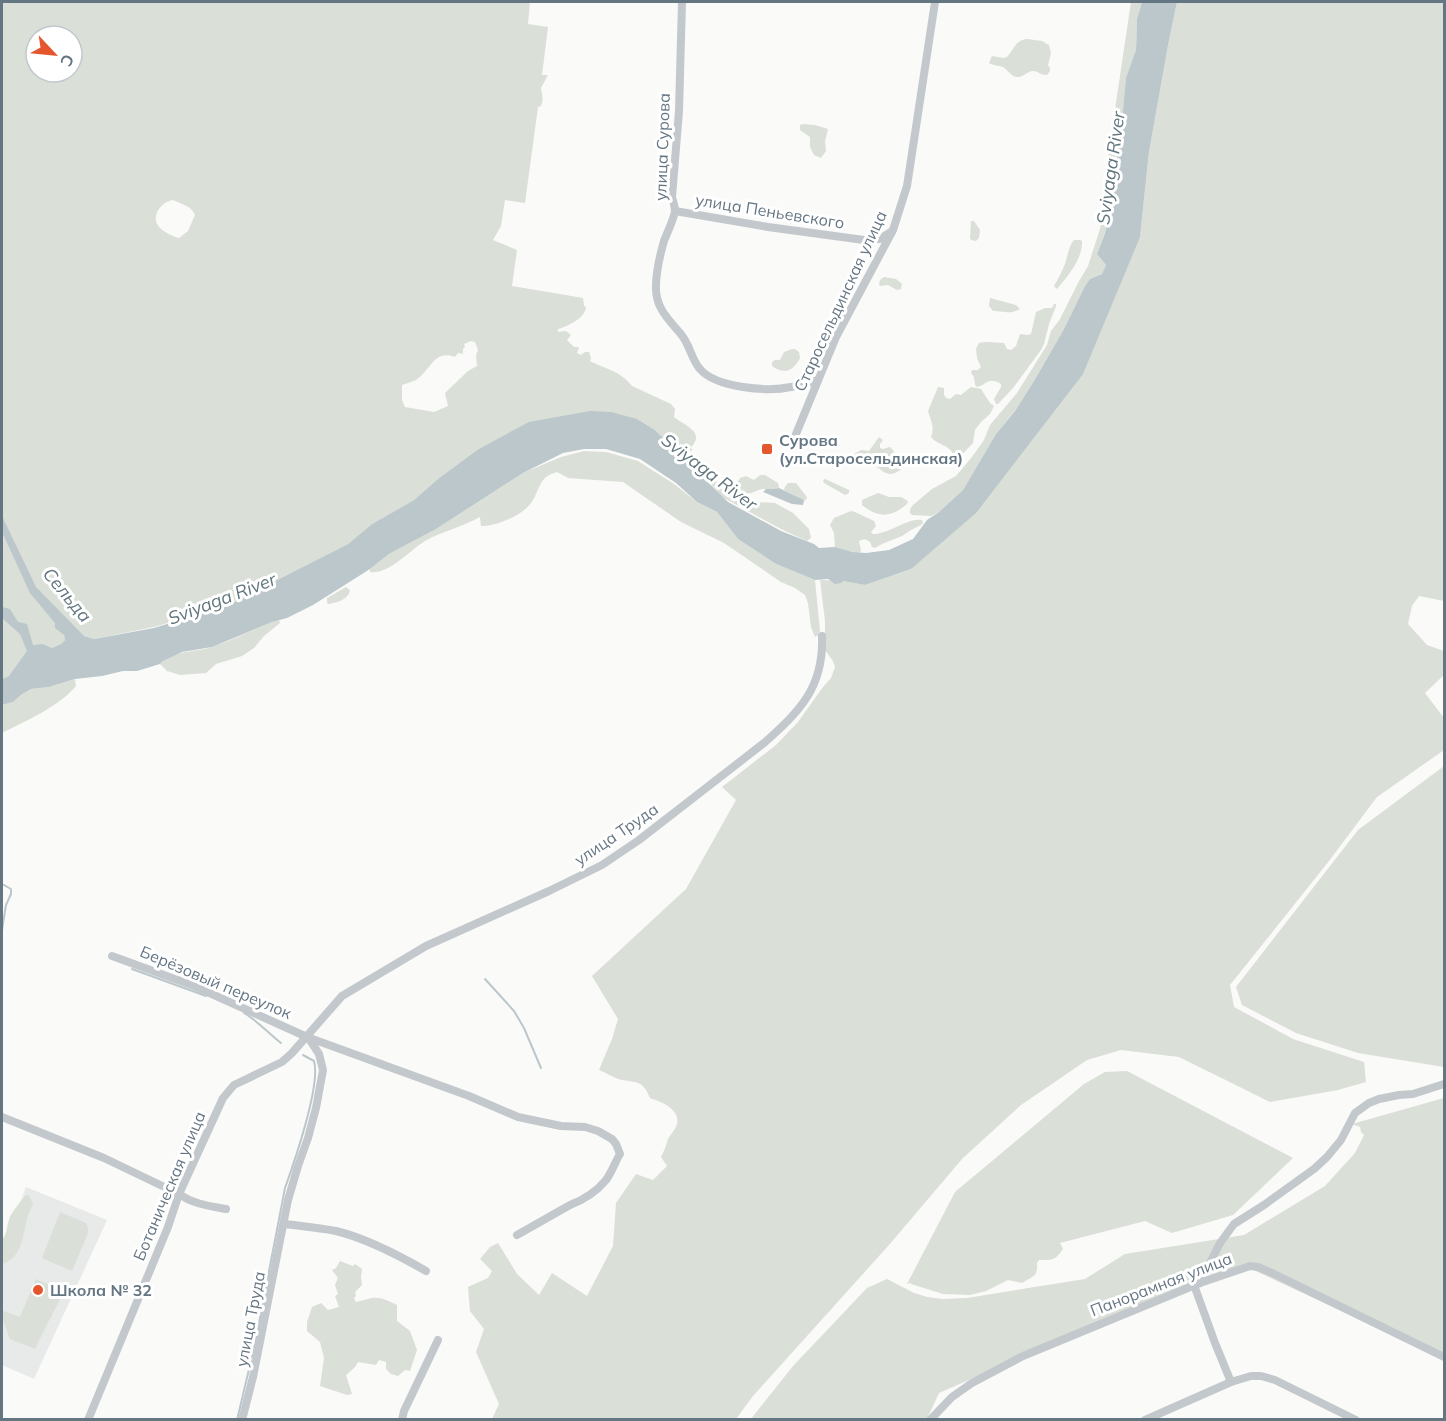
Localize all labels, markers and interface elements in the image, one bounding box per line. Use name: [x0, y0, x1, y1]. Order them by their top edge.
north arrow: [24, 24, 84, 84]
text: С: [56, 51, 79, 70]
street label: улица Сурова: [650, 93, 674, 201]
water label: Sviyaga River: [1091, 108, 1130, 226]
street label: улица Пеньевского: [694, 189, 846, 233]
street label: Старосельдинская улица: [789, 207, 891, 395]
water label: Sviyaga River: [657, 428, 763, 516]
place label: Сурова (ул.Старосельдинская): [779, 430, 963, 468]
marker: Сурова (ул.Старосельдинская): [760, 442, 774, 456]
water label: Сельда: [38, 563, 97, 627]
water label: Sviyaga River: [165, 567, 281, 630]
street label: улица Труда: [570, 799, 662, 869]
street label: Берёзовый переулок: [137, 941, 295, 1023]
street label: Ботаническая улица: [129, 1108, 209, 1264]
street label: Панорамная улица: [1087, 1248, 1235, 1320]
street label: улица Труда: [231, 1270, 269, 1368]
place label: Школа № 32: [50, 1280, 152, 1300]
marker: Школа № 32: [31, 1283, 45, 1297]

